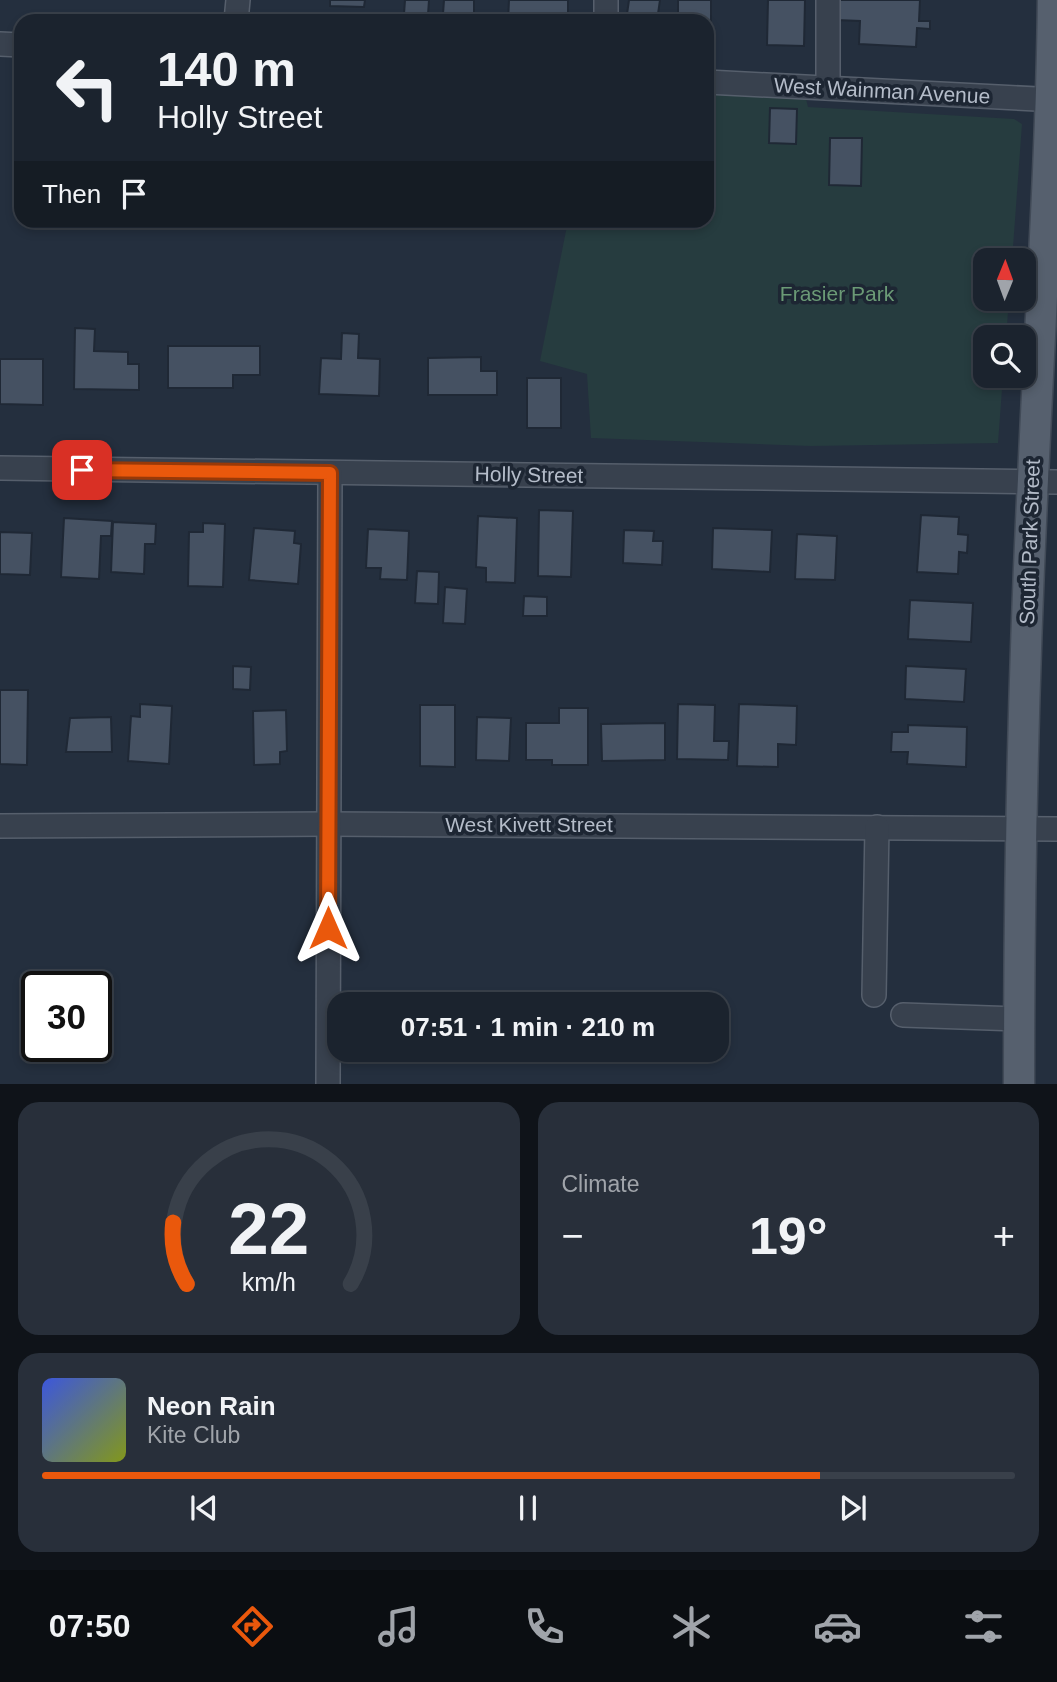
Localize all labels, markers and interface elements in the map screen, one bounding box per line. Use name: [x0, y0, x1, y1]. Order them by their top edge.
icon: left: [42, 42, 133, 133]
text: 140 m: [157, 42, 296, 96]
street label: West Wainman Avenue: [773, 73, 991, 108]
text: Holly Street: [157, 99, 322, 135]
icon: arrive: [115, 175, 153, 213]
text: Then: [42, 179, 101, 209]
north arrow: [973, 248, 1036, 312]
map controls: [973, 248, 1036, 388]
park label: Frasier Park: [780, 282, 895, 305]
button: search: [973, 325, 1036, 388]
pin: [52, 440, 112, 500]
icon: arrive: [63, 451, 101, 489]
street label: South Park Street: [1015, 459, 1044, 625]
street label: Holly Street: [475, 462, 584, 487]
street label: West Kivett Street: [445, 813, 613, 836]
position arrow: [291, 891, 365, 965]
speed limit sign: 30: [21, 971, 112, 1062]
text: 07:51 · 1 min · 210 m: [401, 1012, 655, 1042]
text: Climate: [562, 1171, 639, 1197]
text: 22: [228, 1189, 309, 1270]
text: 19°: [749, 1207, 828, 1265]
text: −: [562, 1215, 584, 1257]
text: +: [993, 1215, 1015, 1257]
text: km/h: [242, 1268, 296, 1296]
text: Neon Rain: [147, 1391, 276, 1421]
text: Kite Club: [147, 1422, 240, 1448]
icon: previous: [185, 1489, 223, 1527]
icon: pause: [509, 1489, 547, 1527]
icon: next: [834, 1489, 872, 1527]
icon: directions: [228, 1602, 277, 1651]
icon: music: [374, 1602, 423, 1651]
icon: phone: [520, 1602, 569, 1651]
icon: climate: [667, 1602, 716, 1651]
icon: car: [813, 1602, 862, 1651]
icon: filters: [959, 1602, 1008, 1651]
text: 07:50: [49, 1608, 130, 1644]

